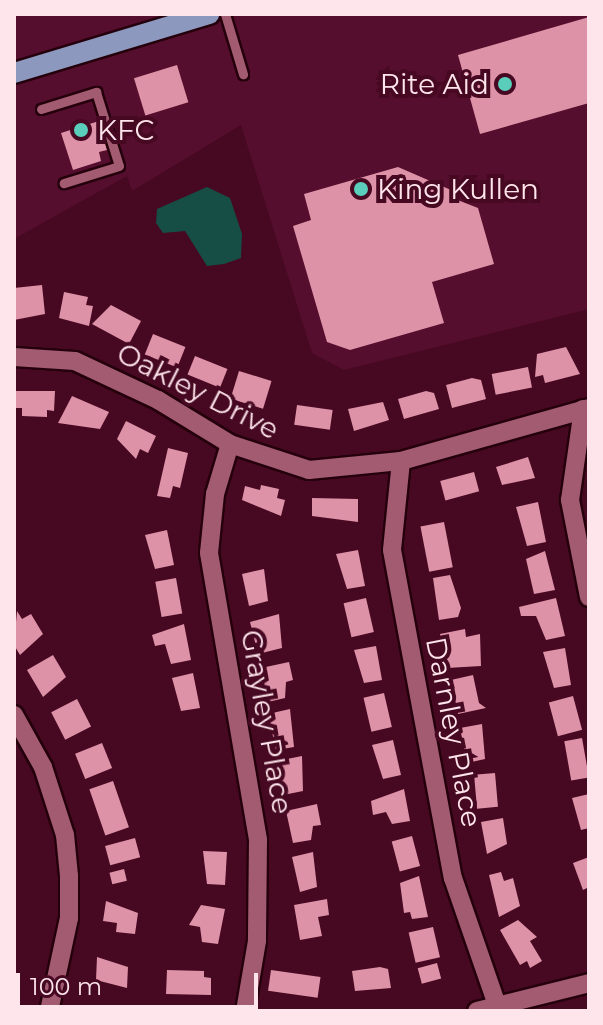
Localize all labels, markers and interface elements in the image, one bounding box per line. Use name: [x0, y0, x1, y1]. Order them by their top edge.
place label: Rite Aid: [380, 67, 489, 101]
marker: Rite Aid: [496, 75, 514, 93]
place label: KFC: [97, 113, 154, 147]
marker: KFC: [72, 121, 90, 139]
place label: King Kullen: [377, 172, 539, 206]
marker: King Kullen: [352, 180, 370, 198]
street label: Oakley Drive: [112, 336, 284, 446]
street label: Grayley Place: [234, 627, 300, 817]
street label: Darnley Place: [419, 634, 489, 830]
scale bar: [20, 957, 262, 1007]
text: 100 m: [30, 972, 102, 1001]

